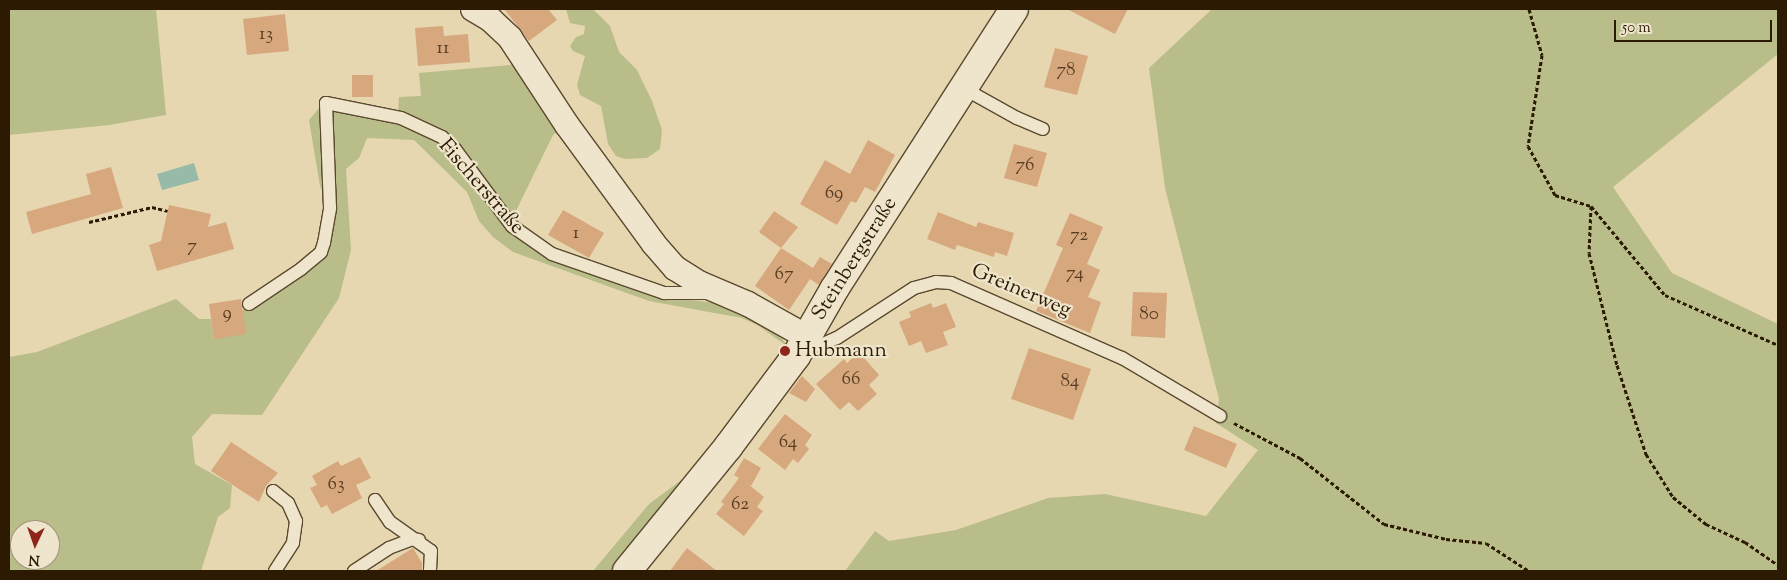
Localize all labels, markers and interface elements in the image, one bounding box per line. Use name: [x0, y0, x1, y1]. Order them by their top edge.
scale bar: [1617, 10, 1774, 42]
text: 50 m: [1622, 18, 1651, 39]
house number: 13: [259, 24, 273, 46]
house number: 11: [437, 38, 449, 60]
house number: 78: [1056, 60, 1076, 82]
street label: Fischerstraße: [433, 134, 529, 240]
house number: 76: [1016, 155, 1034, 177]
house number: 69: [825, 183, 843, 205]
street label: Steinbergstraße: [807, 193, 903, 325]
house number: 1: [573, 223, 579, 245]
house number: 72: [1070, 225, 1088, 247]
house number: 7: [187, 236, 197, 258]
street label: Greinerweg: [967, 259, 1075, 323]
house number: 74: [1066, 263, 1084, 285]
house number: 67: [775, 264, 793, 286]
house number: 9: [222, 303, 232, 325]
house number: 80: [1139, 304, 1159, 326]
place label: Hubmann: [795, 338, 887, 364]
marker: Hubmann: [779, 345, 791, 357]
house number: 66: [842, 369, 860, 391]
house number: 84: [1061, 371, 1079, 393]
house number: 64: [779, 432, 797, 454]
house number: 63: [327, 474, 345, 496]
house number: 62: [731, 494, 749, 516]
north arrow: [10, 520, 60, 570]
text: N: [28, 549, 40, 569]

